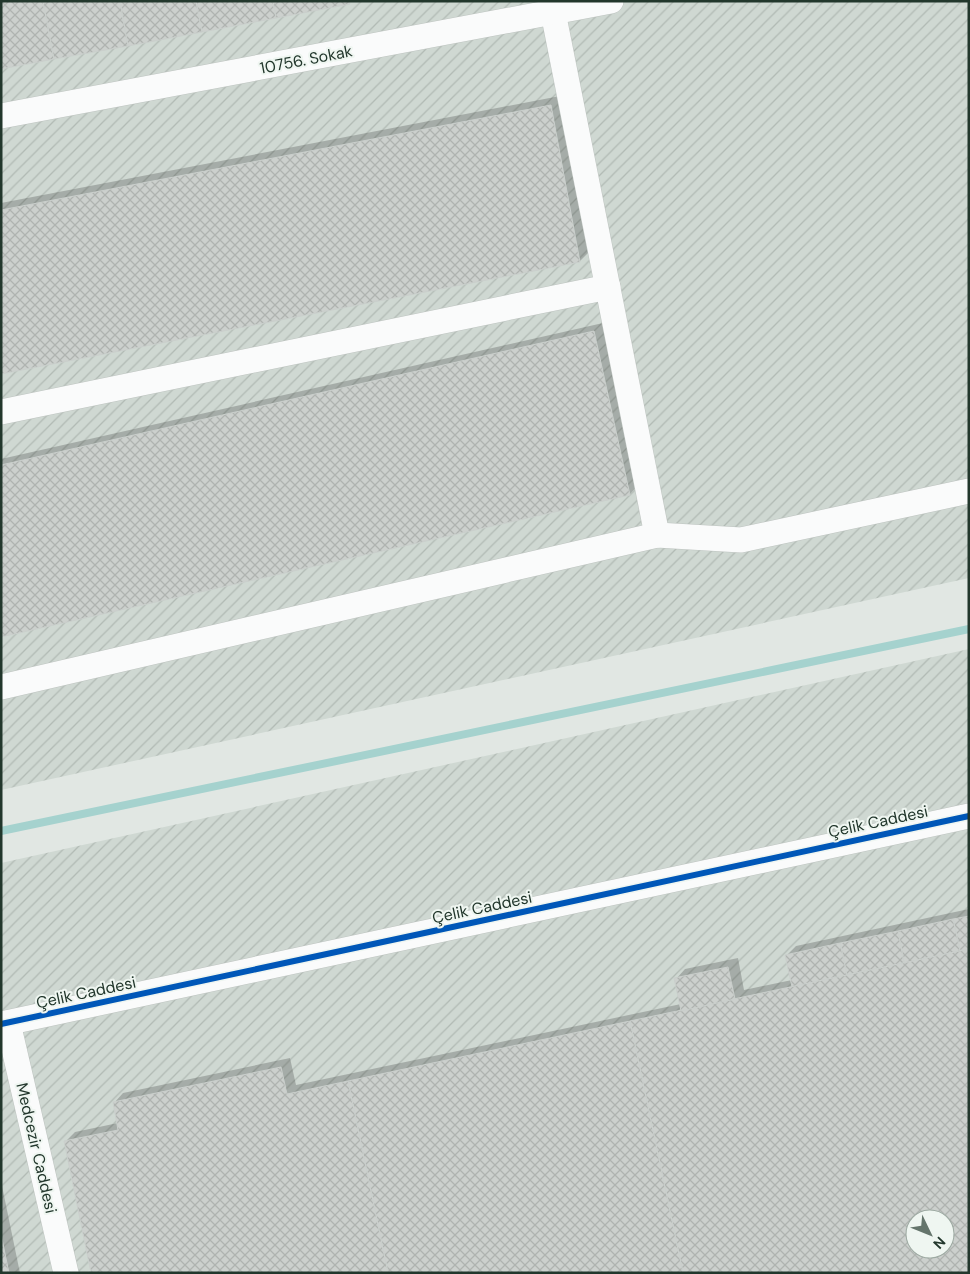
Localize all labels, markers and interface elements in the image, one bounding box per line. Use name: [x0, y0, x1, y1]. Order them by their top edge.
street label: 10756. Sokak: [258, 40, 354, 79]
street label: Çelik Caddesi: [826, 801, 930, 842]
street label: Çelik Caddesi: [430, 887, 534, 928]
street label: Çelik Caddesi: [34, 972, 138, 1013]
street label: Medcezir Caddesi: [11, 1081, 62, 1215]
north arrow: [905, 1209, 955, 1259]
text: N: [929, 1233, 950, 1253]

